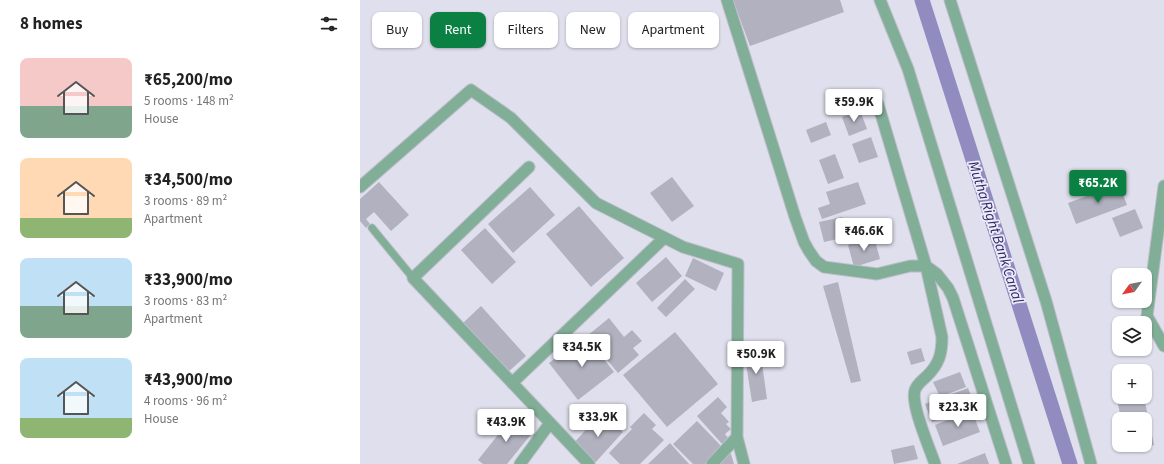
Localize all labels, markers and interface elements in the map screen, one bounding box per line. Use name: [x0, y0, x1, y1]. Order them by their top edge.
text: 8 homes: [20, 12, 82, 36]
chip: Buy: [372, 12, 422, 48]
chip: Rent: [430, 12, 486, 48]
chip: Filters: [494, 12, 558, 48]
chip: New: [566, 12, 620, 48]
chip: Apartment: [628, 12, 719, 48]
icon: filters: [318, 13, 340, 35]
text: ₹65,200/mo: [144, 68, 233, 92]
icon: home: [52, 74, 100, 122]
pin: ₹59.9K: [821, 89, 887, 123]
text: 5 rooms · 148 m²: [144, 92, 234, 110]
text: ₹59.9K: [834, 93, 874, 111]
text: House: [144, 110, 179, 128]
water label: Mutha Right Bank Canal: [963, 158, 1028, 306]
text: ₹34,500/mo: [144, 168, 233, 192]
pin: ₹65.2K: [1065, 170, 1131, 204]
icon: home: [52, 174, 100, 222]
text: ₹65.2K: [1078, 174, 1118, 192]
text: 3 rooms · 89 m²: [144, 192, 227, 210]
text: Apartment: [144, 210, 202, 228]
pin: ₹46.6K: [831, 218, 897, 252]
text: ₹46.6K: [844, 222, 884, 240]
text: ₹33,900/mo: [144, 268, 233, 292]
north arrow: [1112, 268, 1152, 308]
map controls: [1112, 268, 1152, 452]
icon: home: [52, 274, 100, 322]
text: 3 rooms · 83 m²: [144, 292, 227, 310]
text: Apartment: [144, 310, 202, 328]
button: layers: [1112, 316, 1152, 356]
pin: ₹34.5K: [549, 334, 615, 368]
text: ₹34.5K: [562, 338, 602, 356]
pin: ₹50.9K: [723, 341, 789, 375]
text: ₹50.9K: [736, 345, 776, 363]
button: +: [1112, 364, 1152, 404]
text: ₹43,900/mo: [144, 368, 233, 392]
icon: home: [52, 374, 100, 422]
text: 4 rooms · 96 m²: [144, 392, 227, 410]
pin: ₹23.3K: [925, 394, 991, 428]
text: ₹23.3K: [938, 398, 978, 416]
pin: ₹33.9K: [565, 404, 631, 438]
text: ₹33.9K: [578, 408, 618, 426]
pin: ₹43.9K: [473, 409, 539, 443]
text: House: [144, 410, 179, 428]
button: −: [1112, 412, 1152, 452]
text: ₹43.9K: [486, 413, 526, 431]

